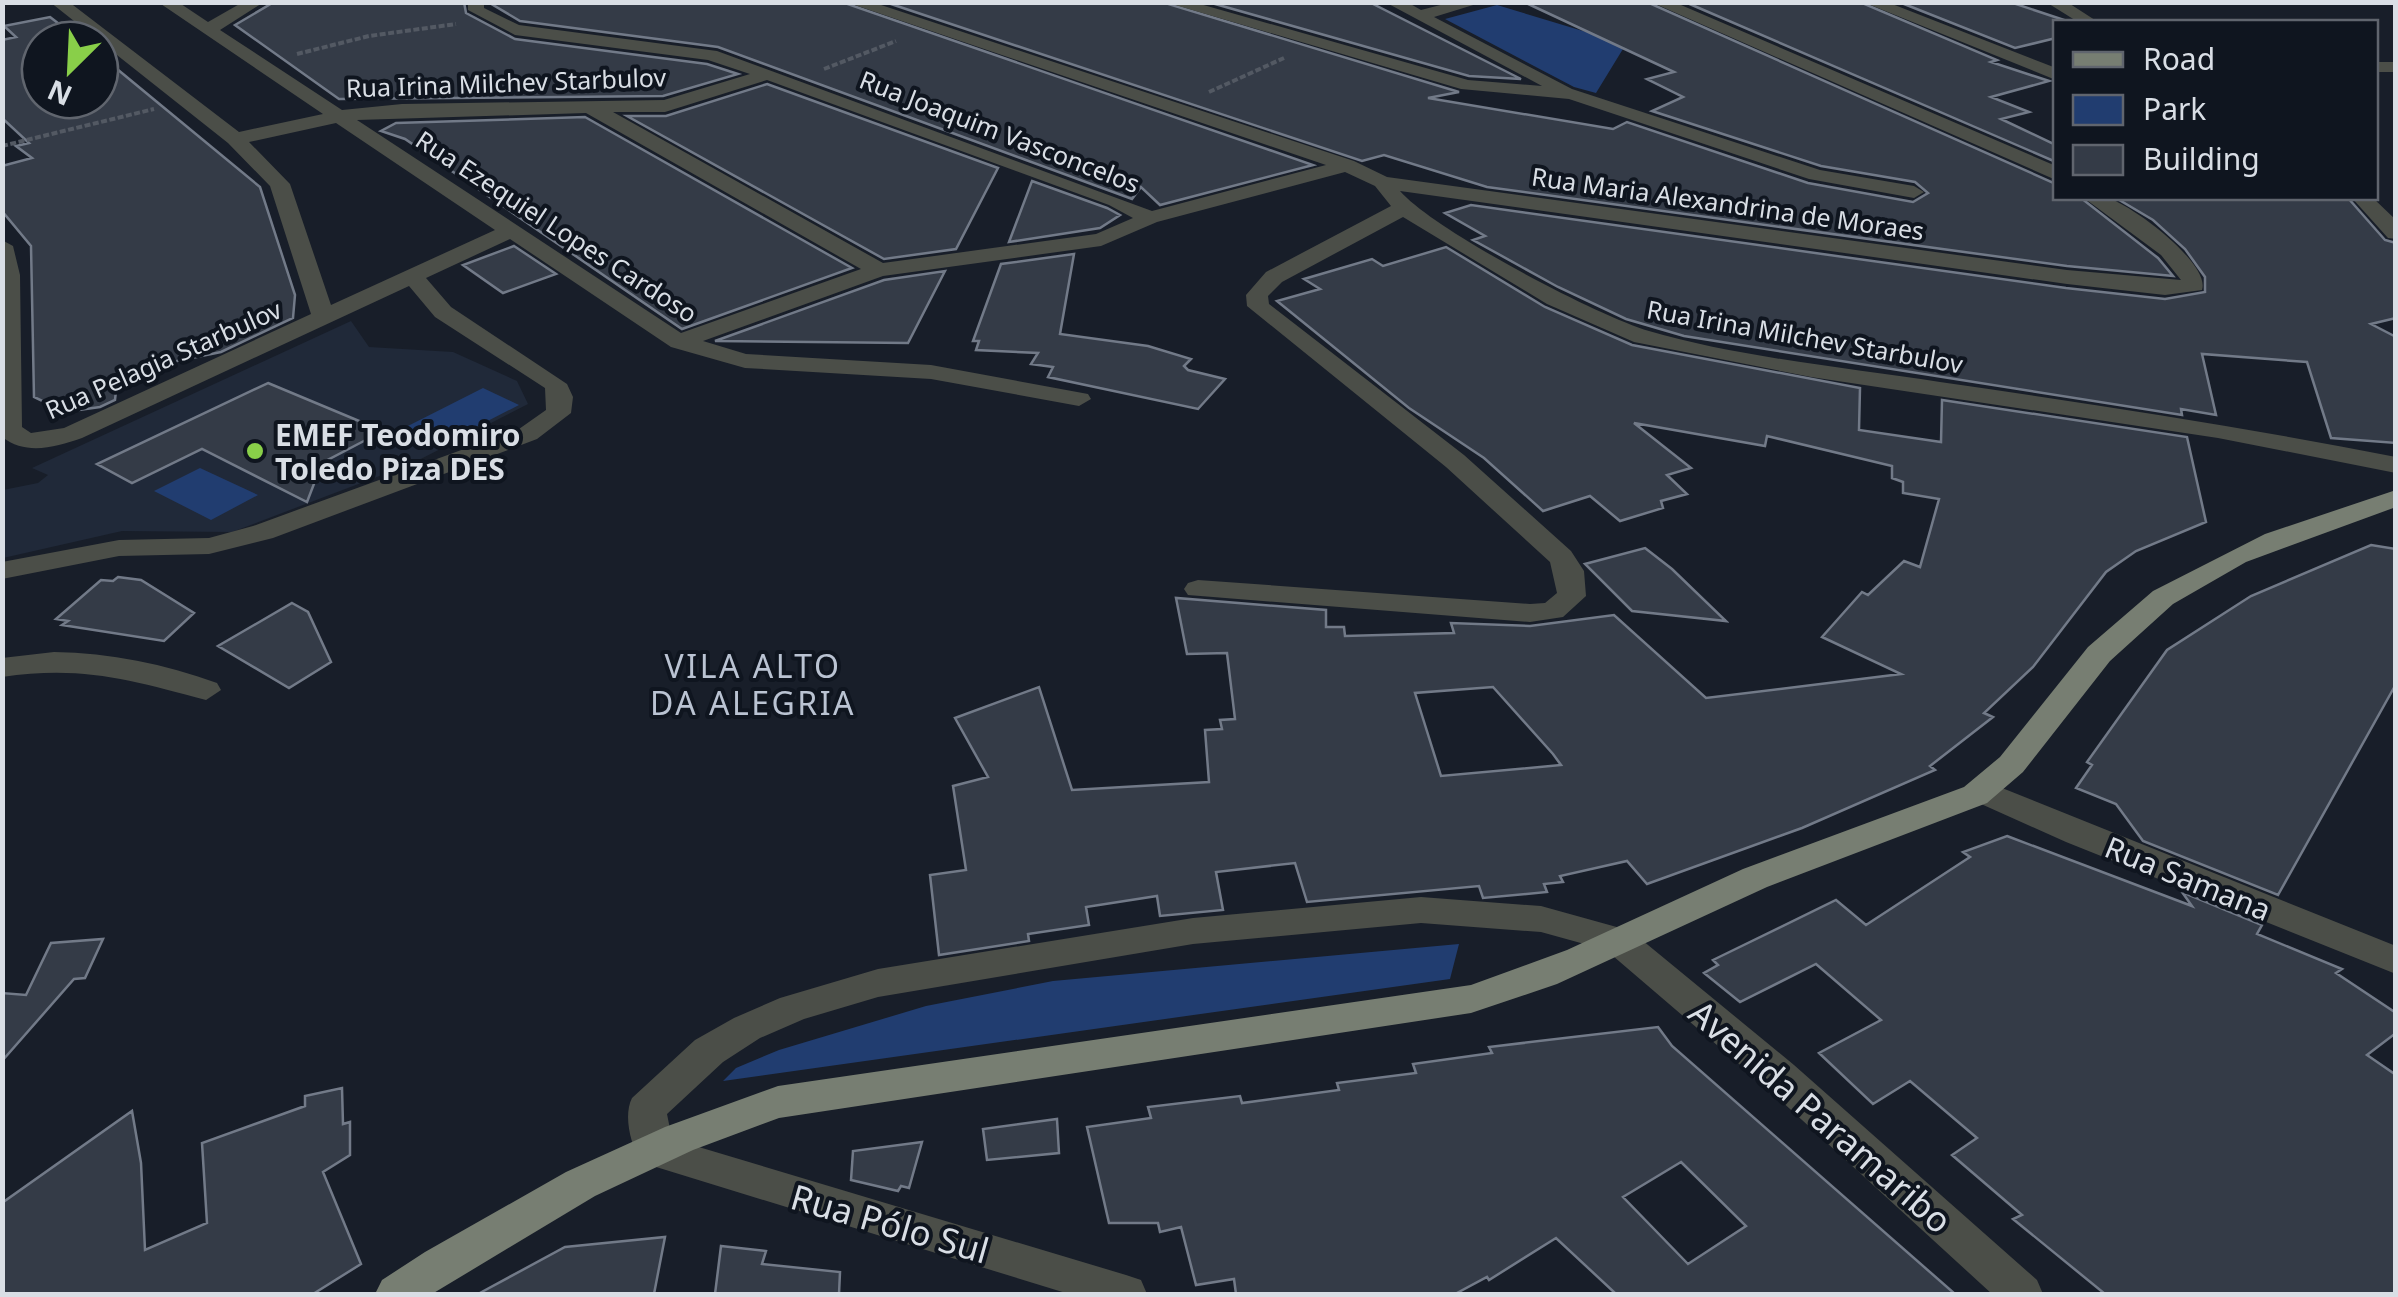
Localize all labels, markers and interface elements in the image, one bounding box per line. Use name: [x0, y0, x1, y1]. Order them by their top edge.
north arrow: [20, 20, 120, 120]
legend: [2053, 20, 2378, 200]
text: Road: [2143, 38, 2215, 79]
street label: Rua Irina Milchev Starbulov: [345, 59, 667, 105]
street label: Rua Joaquim Vasconcelos: [855, 62, 1145, 200]
text: N: [41, 72, 78, 116]
text: Park: [2143, 88, 2206, 129]
street label: Rua Ezequiel Lopes Cardoso: [410, 122, 704, 330]
text: Building: [2143, 138, 2260, 179]
street label: Rua Maria Alexandrina de Moraes: [1530, 159, 1926, 247]
street label: Rua Pelagia Starbulov: [39, 291, 287, 426]
street label: Rua Irina Milchev Starbulov: [1644, 291, 1966, 381]
place label: EMEF Teodomiro Toledo Piza DES: [275, 414, 521, 489]
marker: EMEF Teodomiro Toledo Piza DES: [244, 440, 266, 462]
district label: VILA ALTO DA ALEGRIA: [650, 644, 856, 724]
street label: Rua Samana: [2099, 826, 2277, 930]
street label: Avenida Paramaribo: [1680, 989, 1962, 1243]
street label: Rua Pólo Sul: [786, 1172, 994, 1274]

